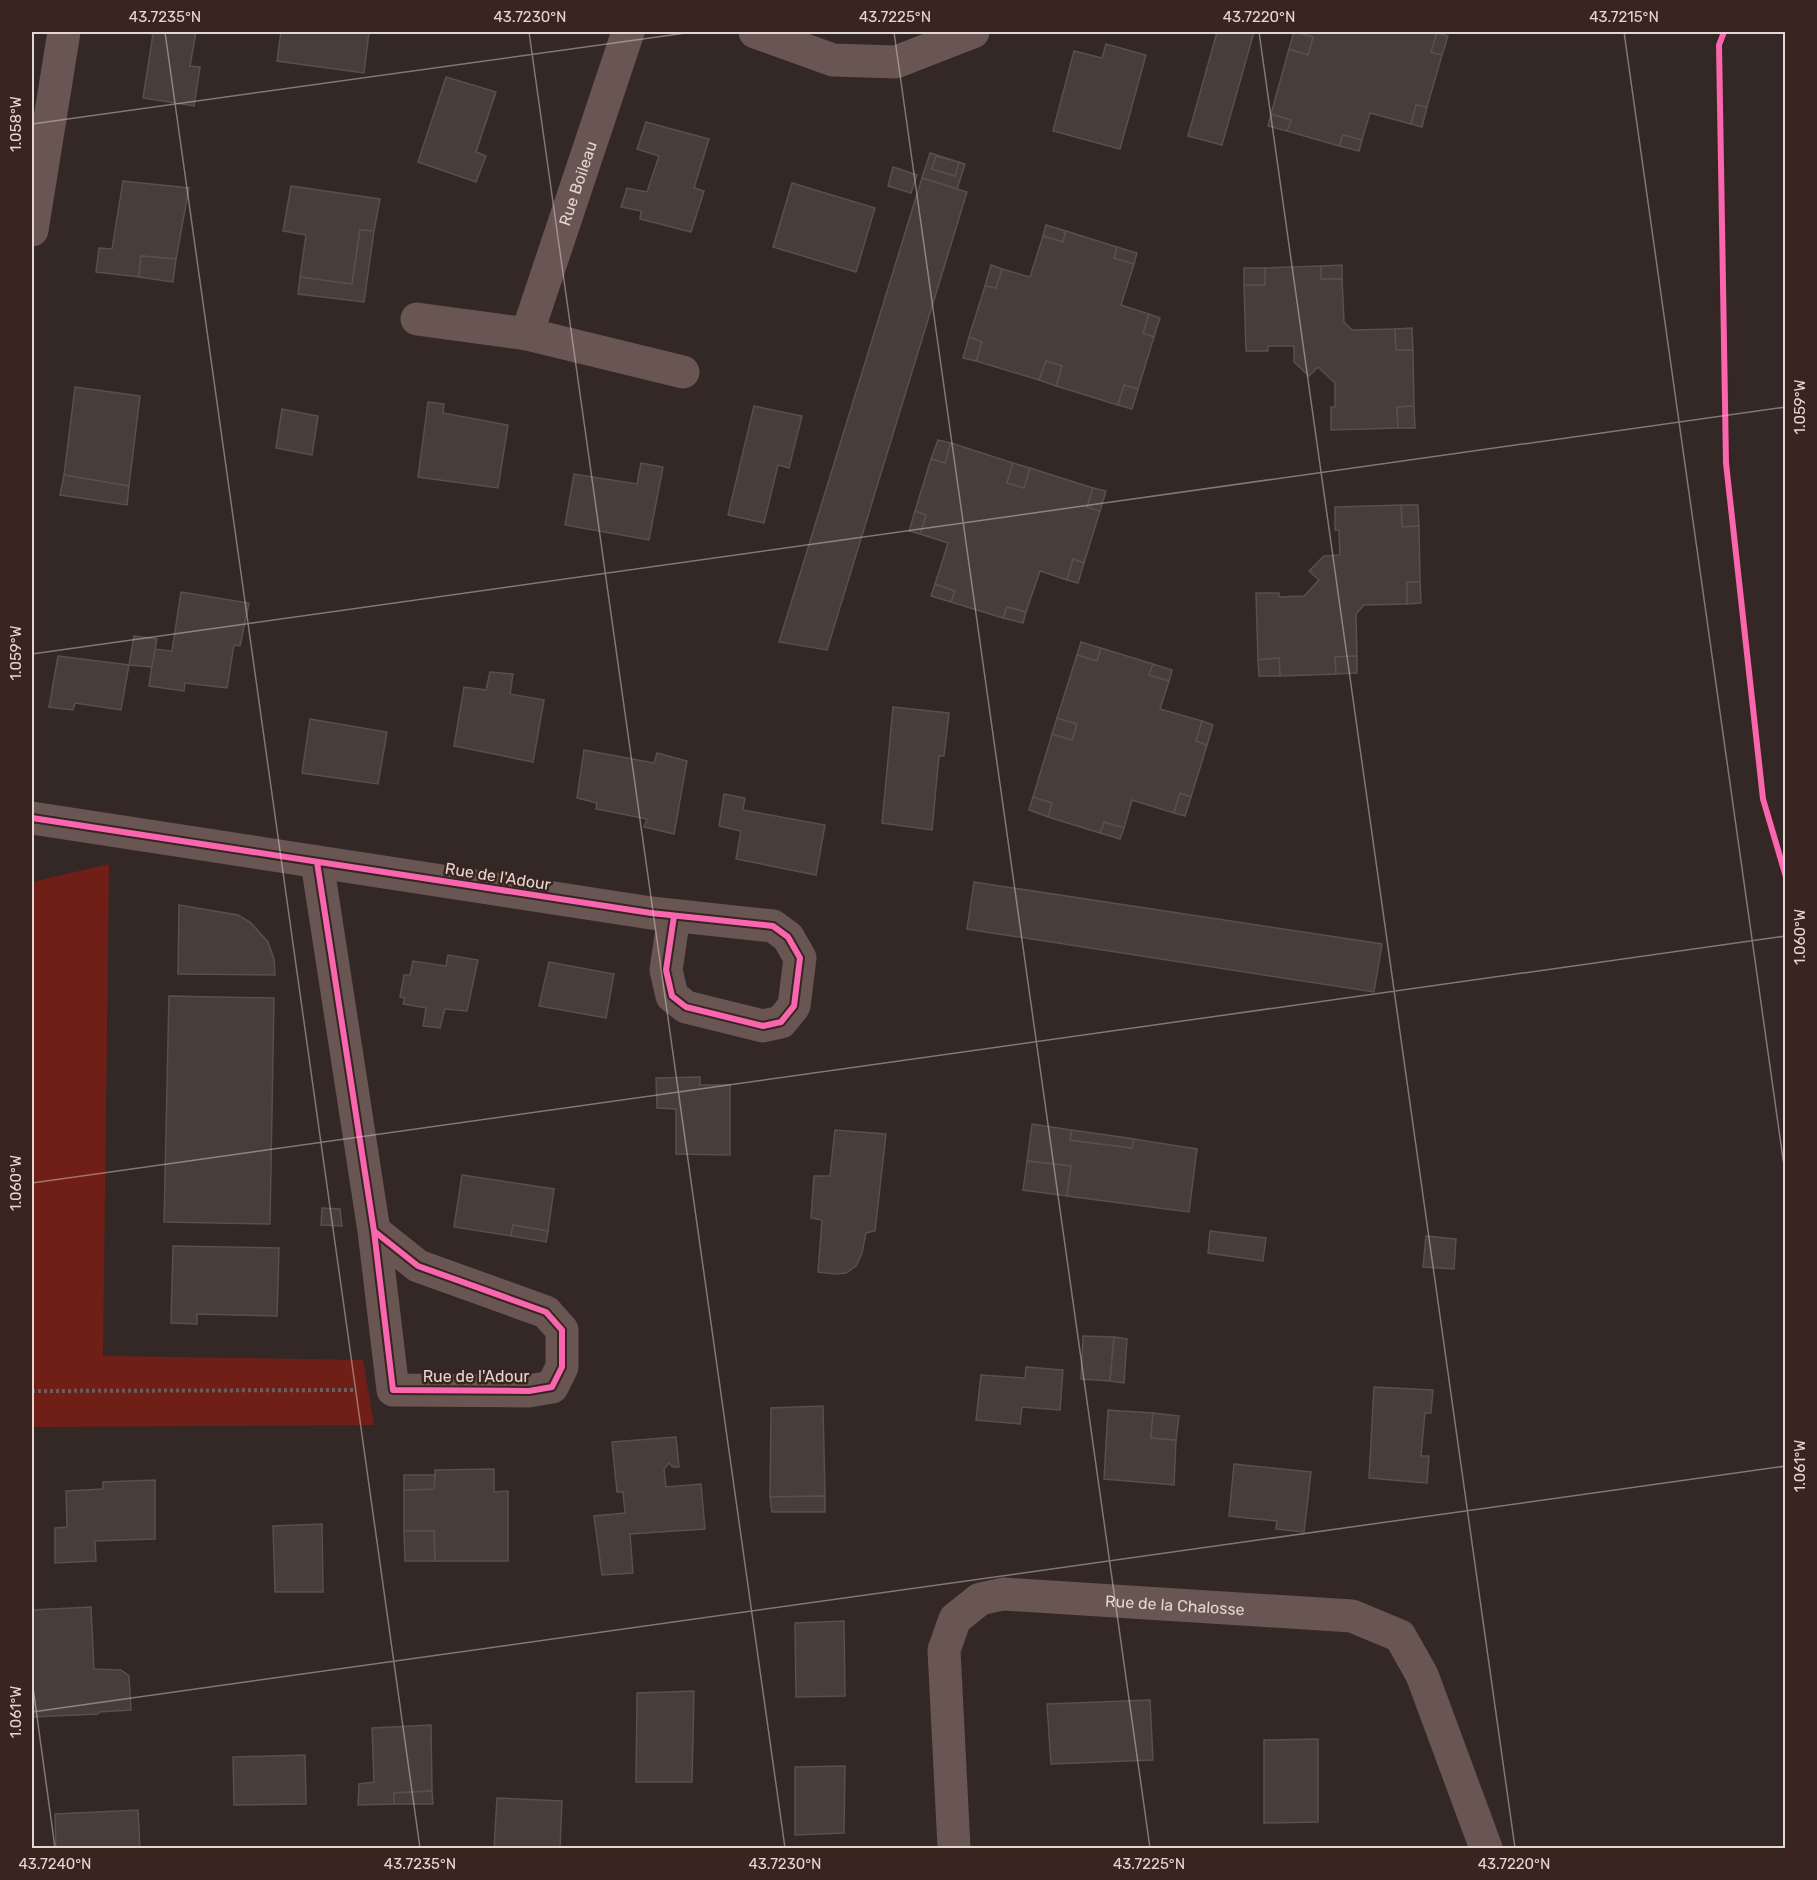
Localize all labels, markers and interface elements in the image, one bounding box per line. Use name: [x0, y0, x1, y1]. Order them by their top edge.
text: 43.7235°N: [129, 8, 201, 26]
text: 43.7230°N: [494, 8, 566, 26]
text: 43.7225°N: [859, 8, 931, 26]
text: 43.7220°N: [1223, 8, 1295, 26]
text: 43.7215°N: [1589, 8, 1659, 26]
text: 1.058°W: [7, 96, 25, 152]
street label: Rue Boileau: [555, 139, 601, 228]
text: 1.059°W: [1791, 379, 1809, 435]
text: 1.059°W: [7, 625, 25, 681]
street label: Rue de l'Adour: [444, 859, 552, 894]
text: 1.060°W: [1791, 909, 1809, 965]
text: 1.060°W: [7, 1155, 25, 1211]
street label: Rue de l'Adour: [423, 1367, 529, 1386]
text: 1.061°W: [1791, 1440, 1809, 1492]
street label: Rue de la Chalosse: [1105, 1591, 1245, 1619]
text: 1.061°W: [7, 1686, 25, 1738]
text: 43.7240°N: [18, 1855, 92, 1873]
text: 43.7235°N: [384, 1855, 456, 1873]
text: 43.7230°N: [749, 1855, 821, 1873]
text: 43.7225°N: [1113, 1855, 1185, 1873]
text: 43.7220°N: [1478, 1855, 1550, 1873]

